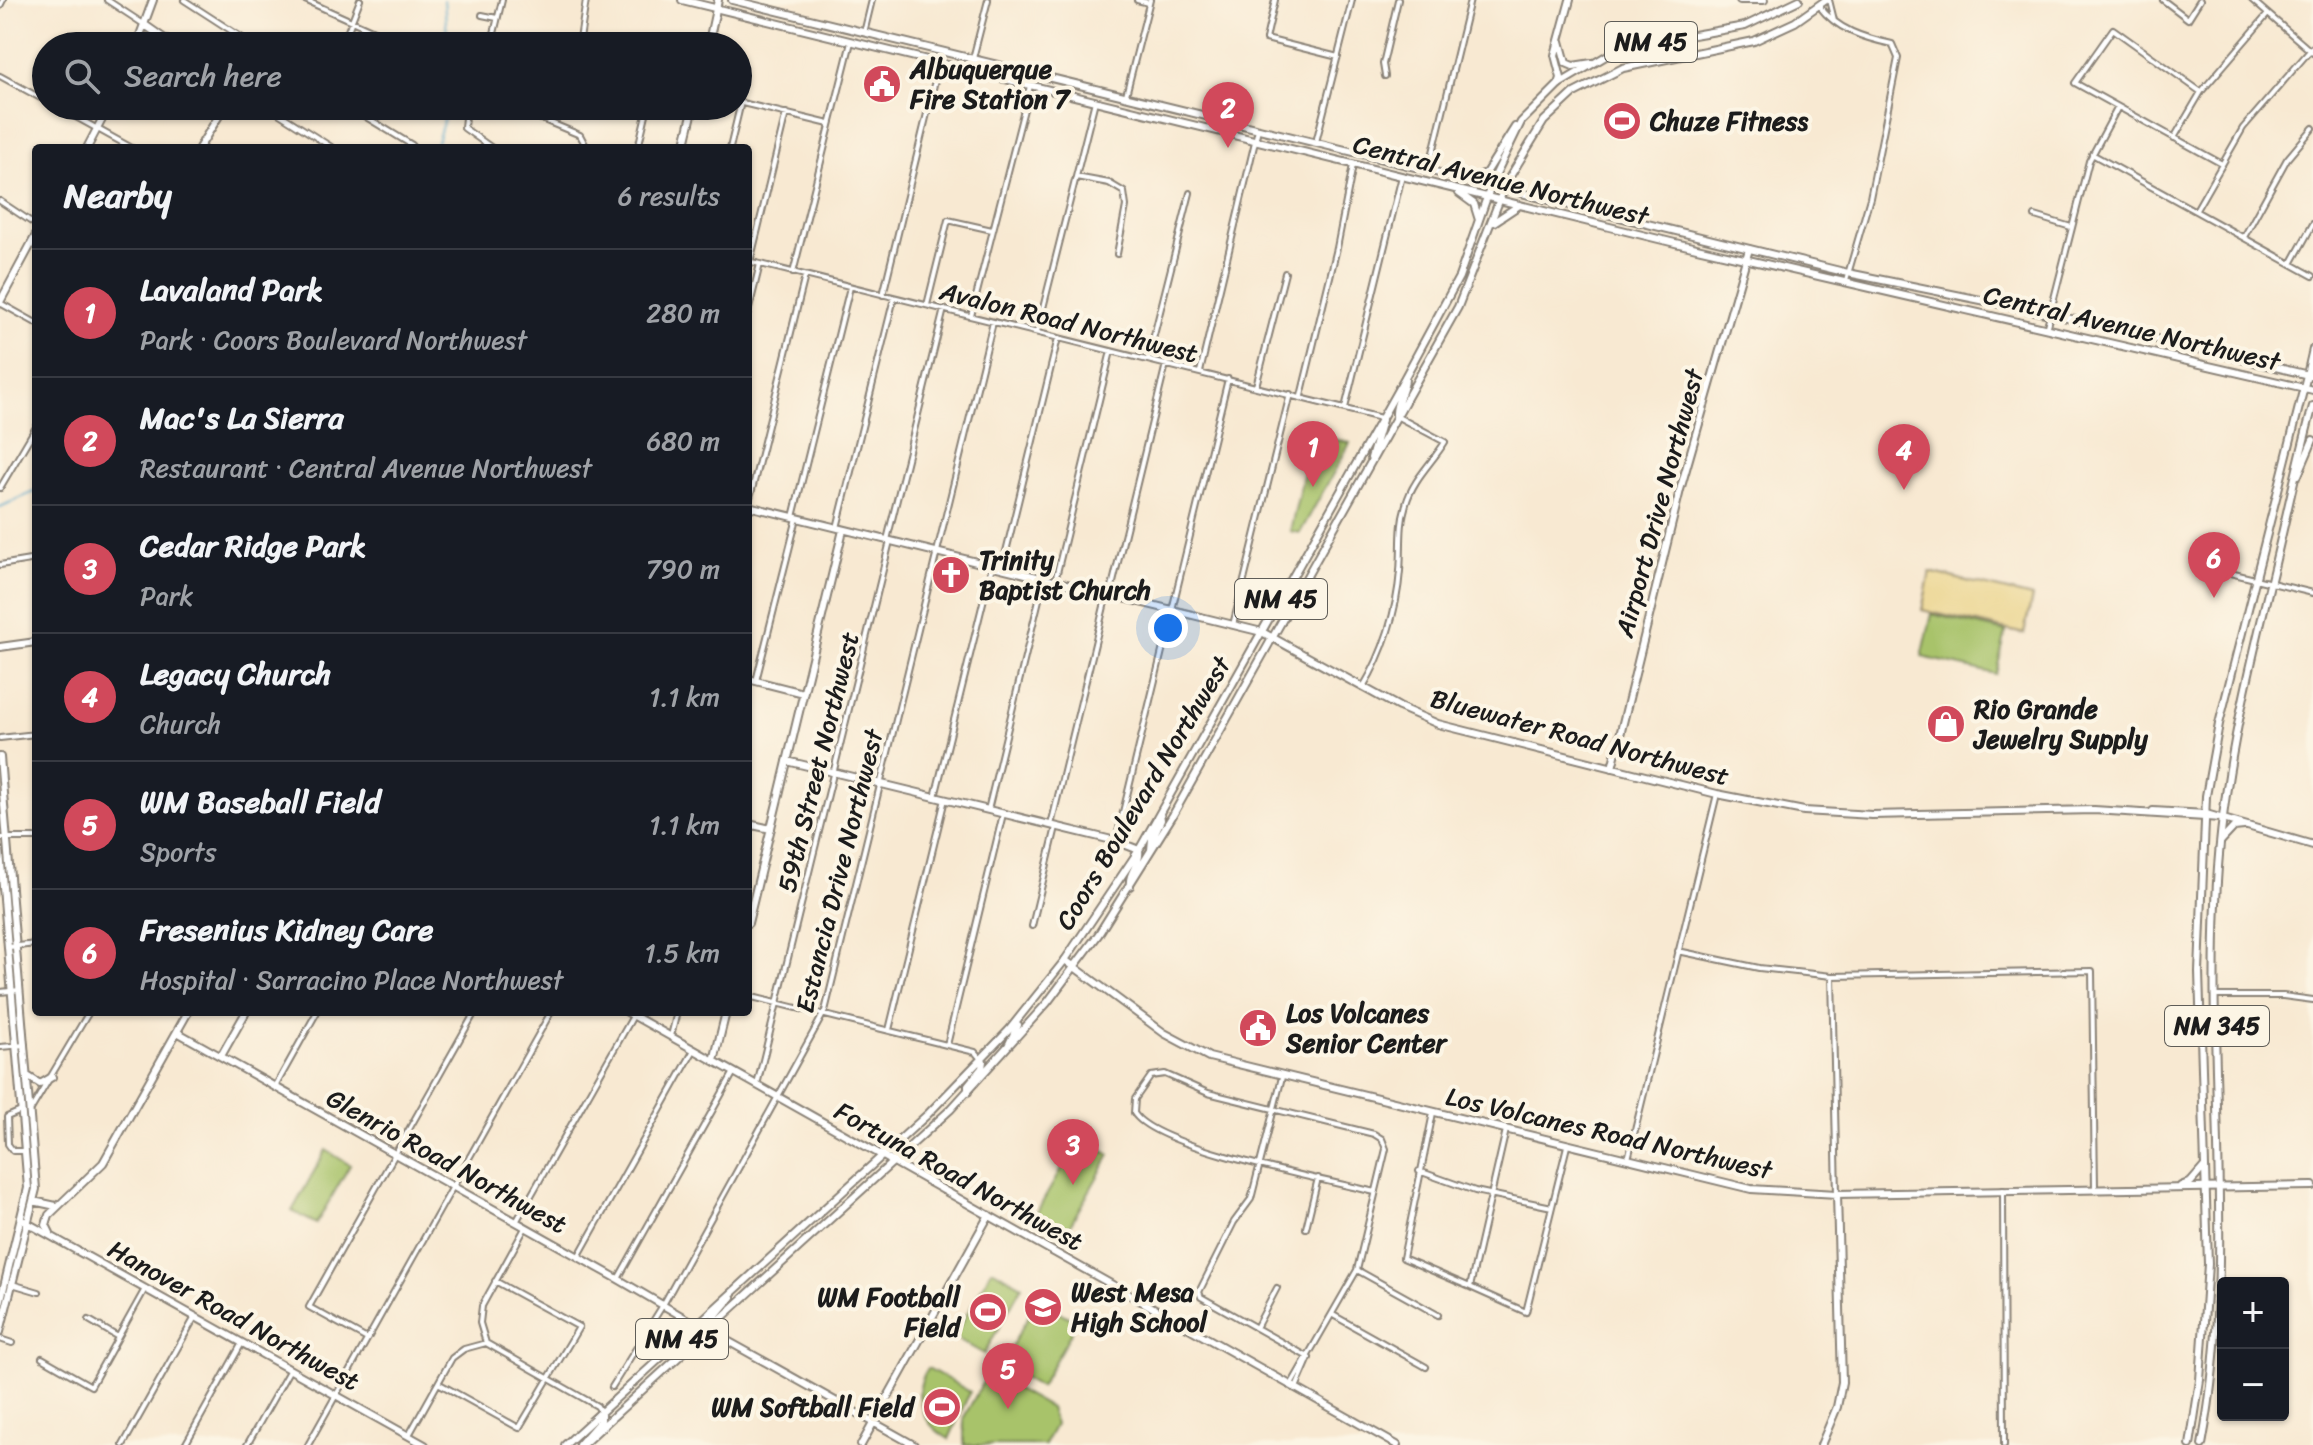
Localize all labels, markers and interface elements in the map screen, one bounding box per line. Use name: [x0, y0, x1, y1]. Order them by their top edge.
road number: NM 45: [1605, 22, 1697, 62]
search box: [32, 32, 752, 120]
place label: Albuquerque Fire Station 7: [909, 46, 1072, 122]
text: Search here: [124, 49, 282, 103]
icon: search: [60, 54, 104, 98]
public building icon: Albuquerque Fire Station 7: [861, 63, 903, 105]
pin: 2: [1202, 82, 1254, 148]
place label: Chuze Fitness: [1649, 98, 1809, 144]
sports icon: Chuze Fitness: [1601, 100, 1643, 142]
street label: Central Avenue Northwest: [1348, 121, 1655, 239]
text: Nearby: [64, 166, 172, 226]
text: 6 results: [618, 173, 720, 219]
text: Lavaland Park: [140, 263, 323, 317]
street label: Avalon Road Northwest: [934, 267, 1203, 376]
street label: Central Avenue Northwest: [1979, 272, 2286, 385]
text: 1: [84, 290, 96, 336]
text: 280 m: [646, 290, 720, 336]
text: Park · Coors Boulevard Northwest: [140, 317, 527, 363]
street label: Airport Drive Northwest: [1601, 362, 1717, 643]
text: Mac's La Sierra: [140, 391, 343, 445]
text: 2: [82, 418, 98, 464]
text: 680 m: [646, 418, 720, 464]
pin: 1: [1287, 421, 1339, 487]
pin: 4: [1878, 424, 1930, 490]
text: Restaurant · Central Avenue Northwest: [140, 445, 592, 491]
text: Cedar Ridge Park: [140, 519, 366, 573]
pin: 6: [2188, 532, 2240, 598]
place label: Trinity Baptist Church: [979, 537, 1151, 613]
text: 3: [83, 546, 97, 592]
text: 790 m: [646, 546, 720, 592]
church icon: Trinity Baptist Church: [930, 554, 972, 596]
text: Park: [140, 573, 193, 619]
road number: NM 45: [1235, 579, 1327, 619]
your location: [1148, 608, 1188, 648]
street label: 59th Street Northwest: [763, 627, 873, 897]
street label: Coors Boulevard Northwest: [1043, 646, 1244, 939]
text: Legacy Church: [140, 647, 331, 701]
text: 4: [82, 674, 98, 720]
text: 1.1 km: [649, 674, 720, 720]
street label: Bluewater Road Northwest: [1425, 675, 1735, 799]
place label: Rio Grande Jewelry Supply: [1972, 686, 2148, 762]
text: Church: [140, 701, 221, 747]
shop icon: Rio Grande Jewelry Supply: [1925, 703, 1967, 745]
street label: Estancia Drive Northwest: [781, 723, 897, 1018]
text: WM Baseball Field: [140, 775, 380, 829]
text: 5: [82, 802, 98, 848]
text: 1.1 km: [649, 802, 720, 848]
text: Sports: [140, 829, 216, 875]
text: Fresenius Kidney Care: [140, 903, 434, 957]
text: 6: [83, 930, 97, 976]
text: 1.5 km: [645, 930, 720, 976]
text: Hospital · Sarracino Place Northwest: [140, 957, 563, 1003]
place label: Los Volcanes Senior Center: [1285, 990, 1449, 1066]
road number: NM 345: [2165, 1006, 2269, 1046]
public building icon: Los Volcanes Senior Center: [1237, 1007, 1279, 1049]
street label: Los Volcanes Road Northwest: [1441, 1073, 1778, 1193]
street label: Glenrio Road Northwest: [318, 1075, 576, 1247]
street label: Fortuna Road Northwest: [826, 1088, 1092, 1264]
pin: 3: [1047, 1119, 1099, 1185]
street label: Hanover Road Northwest: [99, 1226, 369, 1404]
place label: West Mesa High School: [1071, 1269, 1208, 1345]
place label: WM Football Field: [817, 1274, 962, 1350]
map controls: [2217, 1277, 2289, 1421]
button: +: [2217, 1277, 2289, 1349]
school or university icon: West Mesa High School: [1022, 1286, 1064, 1328]
sports icon: WM Football Field: [967, 1291, 1009, 1333]
road number: NM 45: [636, 1319, 728, 1359]
pin: 5: [982, 1343, 1034, 1409]
button: −: [2217, 1349, 2289, 1421]
place label: WM Softball Field: [711, 1384, 916, 1430]
sports icon: WM Softball Field: [921, 1386, 963, 1428]

